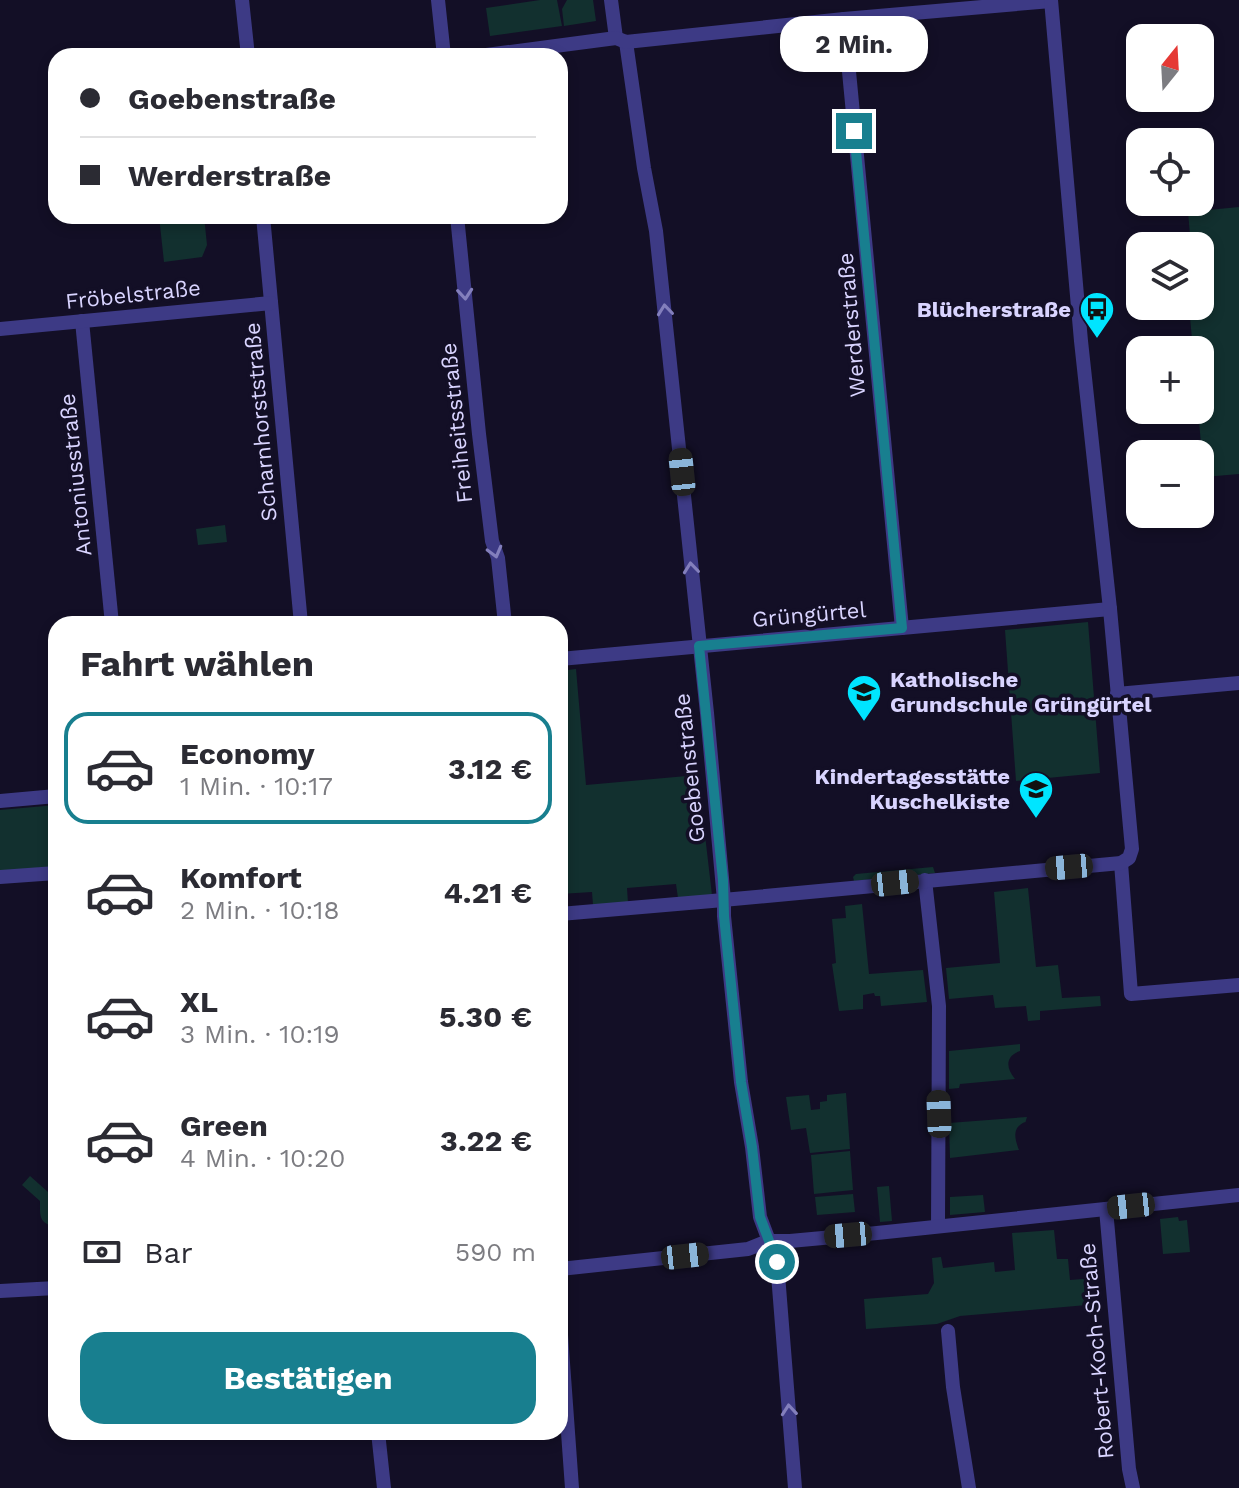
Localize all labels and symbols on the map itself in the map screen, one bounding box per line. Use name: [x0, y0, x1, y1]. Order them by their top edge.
callout: 2 Min.: [780, 15, 928, 71]
north arrow: [1126, 24, 1214, 112]
route end: [836, 113, 872, 149]
street label: Werderstraße: [833, 252, 870, 398]
street label: Fröbelstraße: [64, 275, 202, 314]
one-way arrow: [456, 287, 473, 300]
bus stop icon: Blücherstraße: [1078, 290, 1116, 340]
place label: Blücherstraße: [917, 297, 1071, 322]
one-way arrow: [656, 303, 673, 316]
street label: Scharnhorststraße: [239, 322, 282, 522]
street label: Freiheitsstraße: [436, 342, 477, 504]
street label: Antoniusstraße: [55, 392, 96, 557]
car: [668, 447, 696, 497]
one-way arrow: [485, 544, 502, 558]
one-way arrow: [683, 561, 700, 574]
street label: Grüngürtel: [751, 597, 867, 632]
place label: Katholische Grundschule Grüngürtel: [890, 667, 1152, 717]
school or university icon: Katholische Grundschule Grüngürtel: [845, 673, 883, 723]
street label: Goebenstraße: [669, 692, 710, 844]
place label: Kindertagesstätte Kuschelkiste: [815, 764, 1010, 814]
school or university icon: Kindertagesstätte Kuschelkiste: [1017, 770, 1055, 820]
car: [1044, 853, 1094, 881]
car: [870, 869, 920, 897]
car: [926, 1090, 952, 1138]
car: [1106, 1192, 1156, 1220]
car: [823, 1221, 873, 1249]
car: [660, 1242, 710, 1270]
street label: Robert-Koch-Straße: [1075, 1242, 1118, 1460]
route start: [759, 1244, 795, 1280]
one-way arrow: [781, 1403, 798, 1416]

